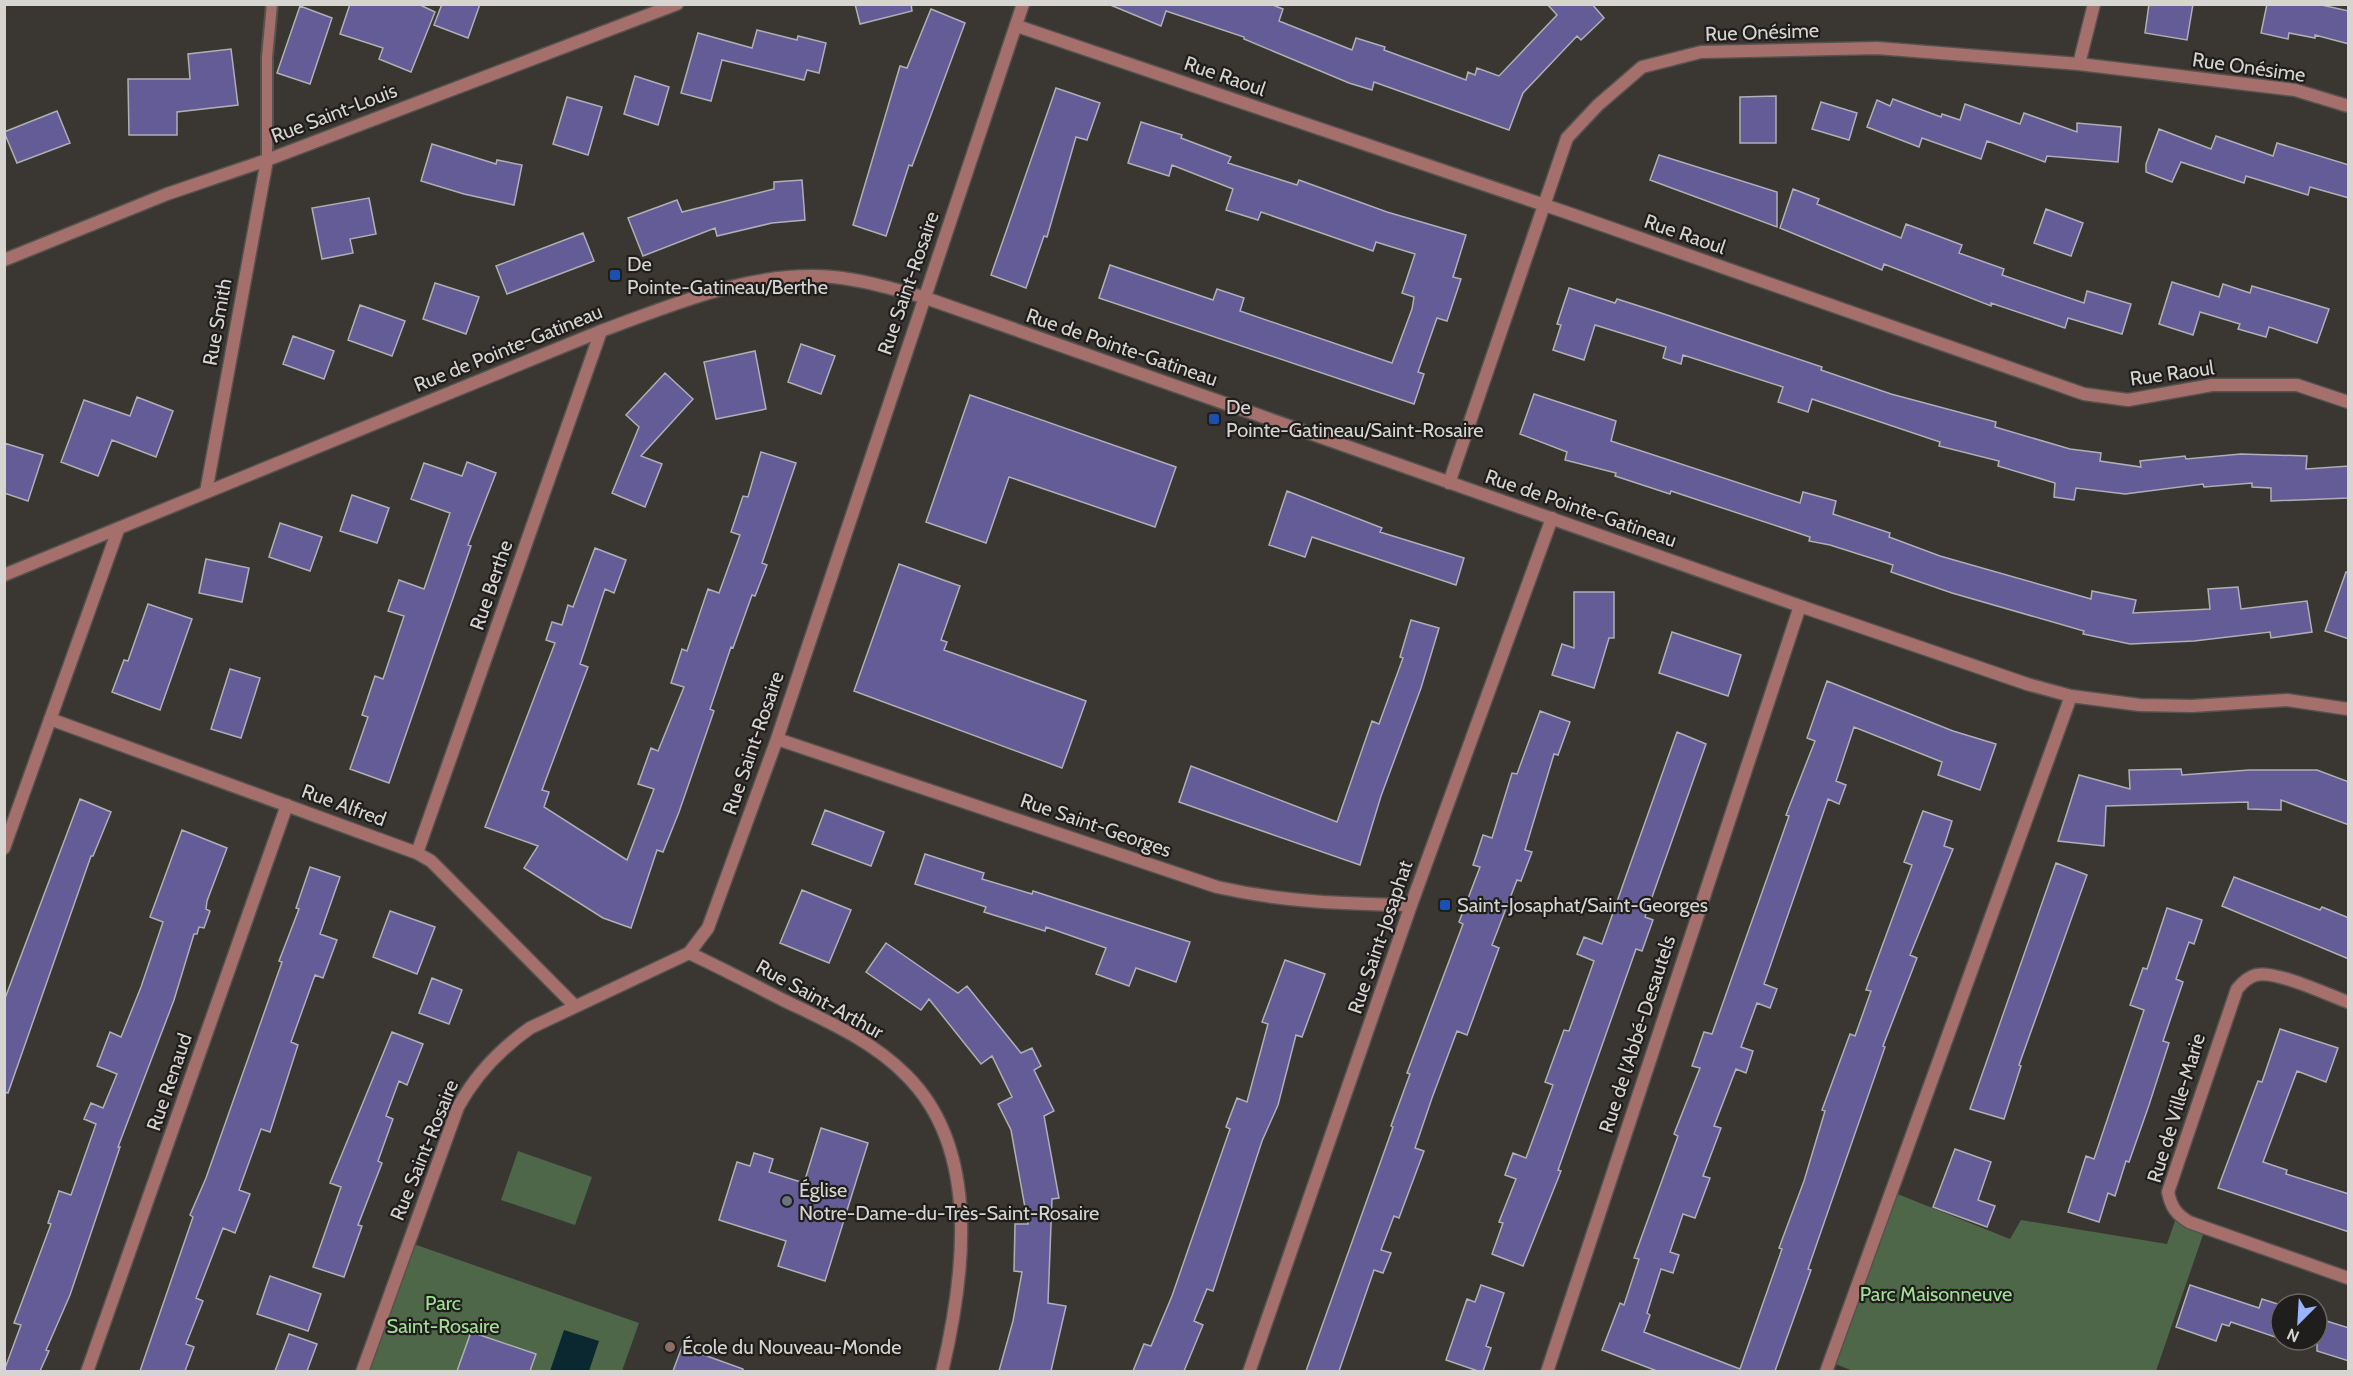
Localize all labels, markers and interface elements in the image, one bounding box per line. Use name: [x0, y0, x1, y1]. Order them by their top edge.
street label: Rue Onésime: [1705, 18, 1819, 46]
street label: Rue Onésime: [2191, 47, 2307, 87]
street label: Rue Raoul: [1181, 51, 1269, 101]
street label: Rue Saint-Louis: [268, 78, 400, 148]
street label: Rue Saint-Rosaire: [872, 208, 944, 358]
street label: Rue Raoul: [1641, 209, 1729, 259]
place label: De Pointe-Gatineau/Berthe: [627, 252, 828, 299]
marker: De Pointe-Gatineau/Berthe: [608, 268, 622, 282]
street label: Rue Smith: [198, 277, 236, 367]
street label: Rue de Pointe-Gatineau: [410, 299, 606, 397]
street label: Rue de Pointe-Gatineau: [1023, 303, 1221, 391]
street label: Rue Raoul: [2128, 355, 2216, 391]
place label: De Pointe-Gatineau/Saint-Rosaire: [1226, 395, 1483, 442]
marker: De Pointe-Gatineau/Saint-Rosaire: [1207, 412, 1221, 426]
street label: Rue de Pointe-Gatineau: [1482, 464, 1680, 552]
street label: Rue Berthe: [464, 537, 518, 633]
street label: Rue Saint-Rosaire: [717, 668, 789, 818]
street label: Rue Alfred: [299, 779, 389, 831]
street label: Rue Saint-Georges: [1017, 788, 1175, 862]
street label: Rue Saint-Josaphat: [1343, 857, 1418, 1017]
place label: Saint-Josaphat/Saint-Georges: [1457, 893, 1708, 917]
marker: Saint-Josaphat/Saint-Georges: [1438, 898, 1452, 912]
street label: Rue de l'Abbé-Desautels: [1594, 932, 1680, 1136]
street label: Rue Saint-Arthur: [752, 954, 888, 1044]
street label: Rue Renaud: [141, 1030, 197, 1134]
street label: Rue de Ville-Marie: [2142, 1030, 2210, 1186]
street label: Rue Saint-Rosaire: [385, 1076, 463, 1224]
place label: Église Notre-Dame-du-Très-Saint-Rosaire: [799, 1178, 1099, 1225]
marker: Église Notre-Dame-du-Très-Saint-Rosaire: [780, 1194, 794, 1208]
park label: Parc Maisonneuve: [1860, 1282, 2012, 1306]
park label: Parc Saint-Rosaire: [387, 1291, 499, 1338]
north arrow: [2269, 1292, 2329, 1352]
text: N: [2284, 1324, 2302, 1346]
place label: École du Nouveau-Monde: [682, 1335, 901, 1359]
marker: École du Nouveau-Monde: [663, 1340, 677, 1354]

